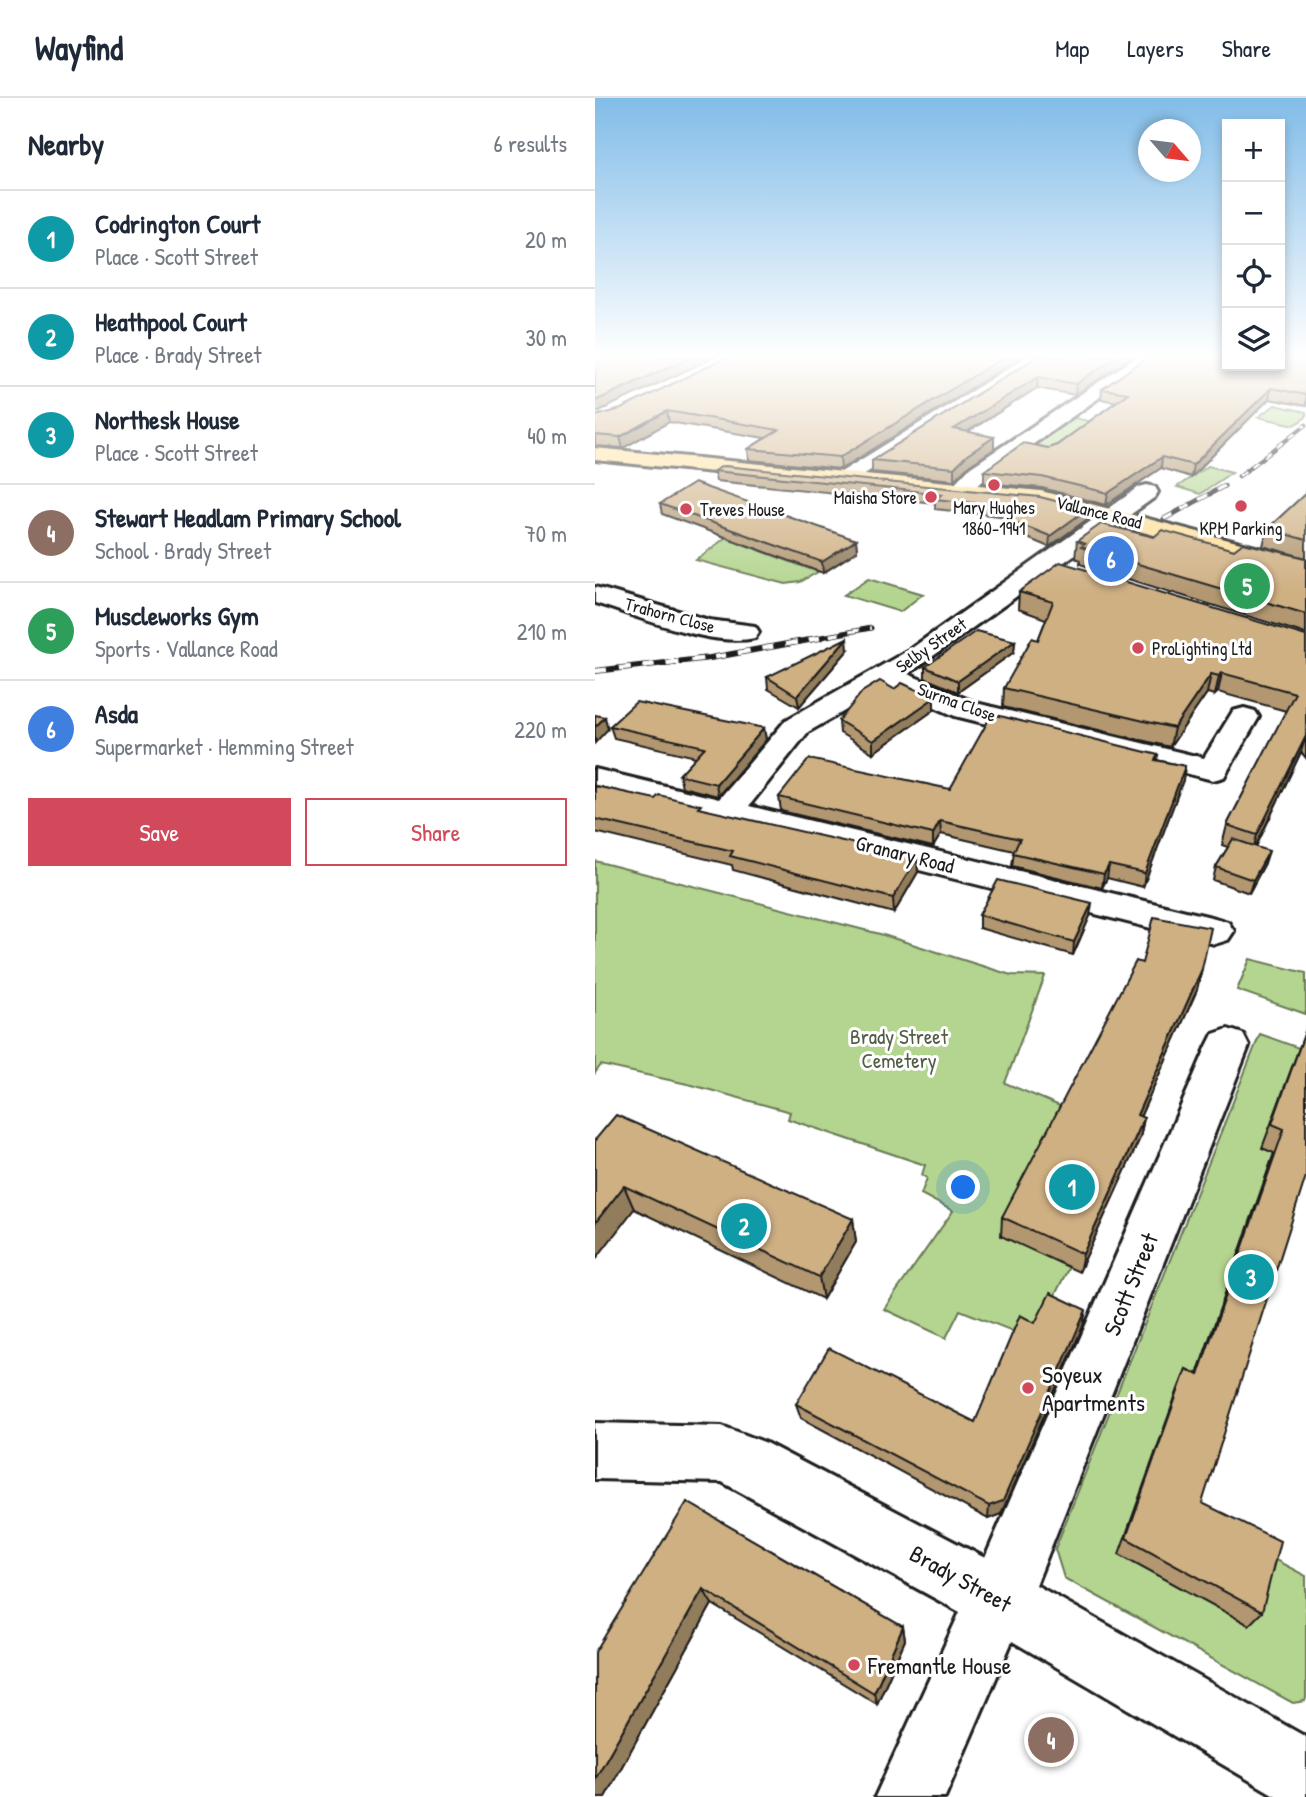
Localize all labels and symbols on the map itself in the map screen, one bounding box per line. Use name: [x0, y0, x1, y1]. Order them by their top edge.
north arrow: [1138, 119, 1201, 182]
marker: Mary Hughes 1860-1941: [986, 477, 1002, 493]
place label: Maisha Store: [834, 485, 917, 510]
marker: Maisha Store: [923, 489, 939, 505]
street label: Vallance Road: [1053, 489, 1145, 535]
place label: Mary Hughes 1860-1941: [953, 495, 1035, 541]
place label: Treves House: [700, 497, 785, 522]
marker: KPM Parking: [1233, 498, 1249, 514]
marker: Treves House: [678, 501, 694, 517]
place label: KPM Parking: [1199, 516, 1283, 541]
pin: 6: [1088, 533, 1134, 585]
pin: 5: [1224, 560, 1270, 612]
street label: Trahorn Close: [622, 591, 718, 639]
street label: Selby Street: [891, 611, 972, 679]
place label: ProLighting Ltd: [1152, 636, 1252, 661]
marker: ProLighting Ltd: [1130, 640, 1146, 656]
street label: Surma Close: [914, 676, 1000, 728]
street label: Granary Road: [853, 828, 957, 880]
park label: Brady Street Cemetery: [850, 1022, 949, 1075]
pin: 1: [1049, 1161, 1095, 1213]
your location: [946, 1170, 980, 1204]
pin: 2: [721, 1200, 767, 1252]
street label: Scott Street: [1095, 1227, 1165, 1340]
pin: 3: [1228, 1251, 1274, 1303]
place label: Soyeux Apartments: [1042, 1358, 1145, 1418]
marker: Soyeux Apartments: [1020, 1380, 1036, 1396]
street label: Brady Street: [904, 1537, 1018, 1619]
place label: Fremantle House: [867, 1649, 1012, 1681]
marker: Fremantle House: [846, 1657, 862, 1673]
pin: 4: [1028, 1714, 1074, 1766]

